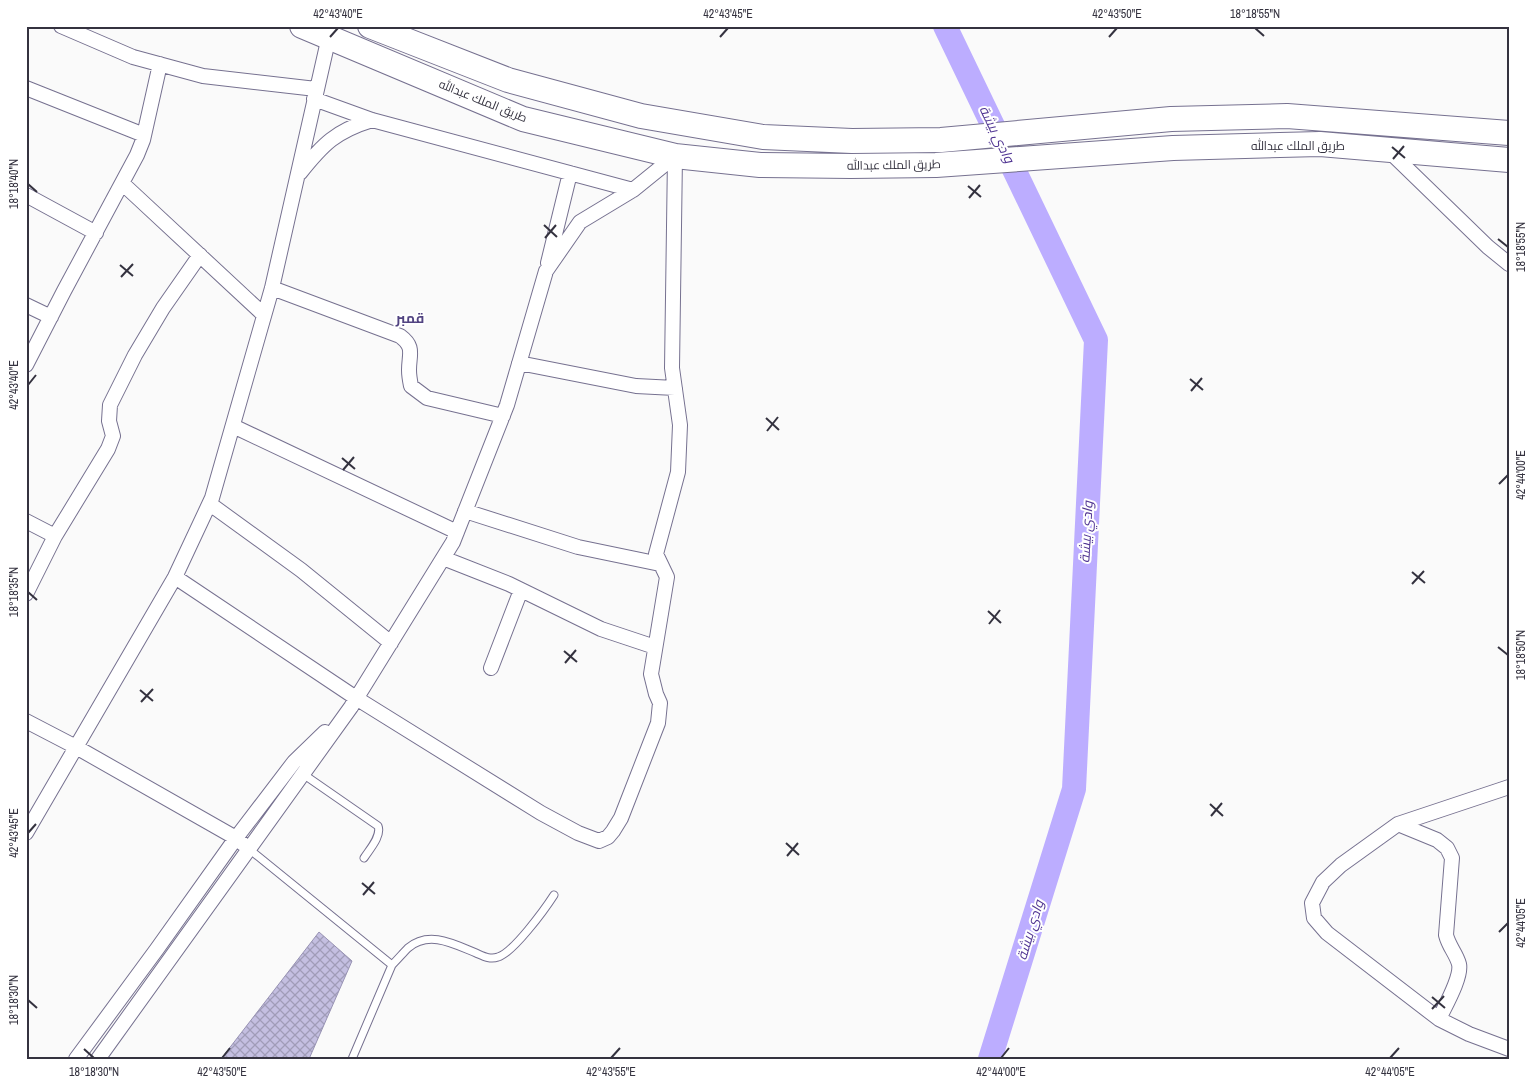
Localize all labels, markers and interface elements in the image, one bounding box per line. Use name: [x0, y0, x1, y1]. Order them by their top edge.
text: 42°43'40"E: [313, 6, 363, 22]
text: 42°43'45"E: [703, 6, 753, 22]
text: 42°43'50"E: [1092, 6, 1142, 22]
text: 18°18'55"N: [1230, 6, 1280, 22]
street label: طريق الملك عبدالله: [436, 76, 530, 126]
water label: وادي بيشة: [973, 102, 1019, 168]
street label: طريق الملك عبدالله: [1251, 138, 1345, 154]
street label: طريق الملك عبدالله: [847, 156, 941, 174]
text: 18°18'40"N: [6, 159, 22, 209]
text: 18°18'55"N: [1513, 222, 1529, 272]
district label: قمبر: [395, 309, 424, 327]
text: 42°43'40"E: [6, 360, 22, 410]
text: 42°44'00"E: [1513, 450, 1529, 500]
water label: وادي بيشة: [1075, 499, 1100, 564]
text: 18°18'35"N: [6, 567, 22, 617]
text: 18°18'50"N: [1513, 630, 1529, 680]
text: 42°43'45"E: [6, 808, 22, 858]
water label: وادي بيشة: [1012, 896, 1051, 963]
text: 42°44'05"E: [1513, 898, 1529, 948]
text: 18°18'30"N: [6, 975, 22, 1025]
text: 18°18'30"N: [69, 1064, 119, 1080]
text: 42°43'50"E: [197, 1064, 247, 1080]
text: 42°43'55"E: [586, 1064, 636, 1080]
text: 42°44'00"E: [976, 1064, 1026, 1080]
text: 42°44'05"E: [1365, 1064, 1415, 1080]

